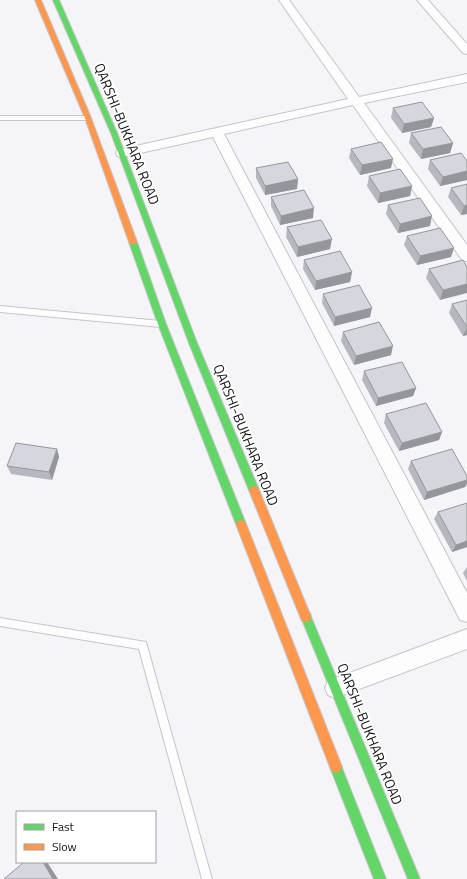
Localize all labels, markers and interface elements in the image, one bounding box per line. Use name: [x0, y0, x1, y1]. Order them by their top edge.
street label: QARSHI-BUKHARA ROAD: [89, 60, 165, 208]
street label: QARSHI-BUKHARA ROAD: [208, 361, 284, 509]
street label: QARSHI-BUKHARA ROAD: [332, 660, 408, 808]
legend: [16, 811, 156, 863]
text: Fast: [52, 817, 75, 836]
text: Slow: [52, 837, 77, 856]

